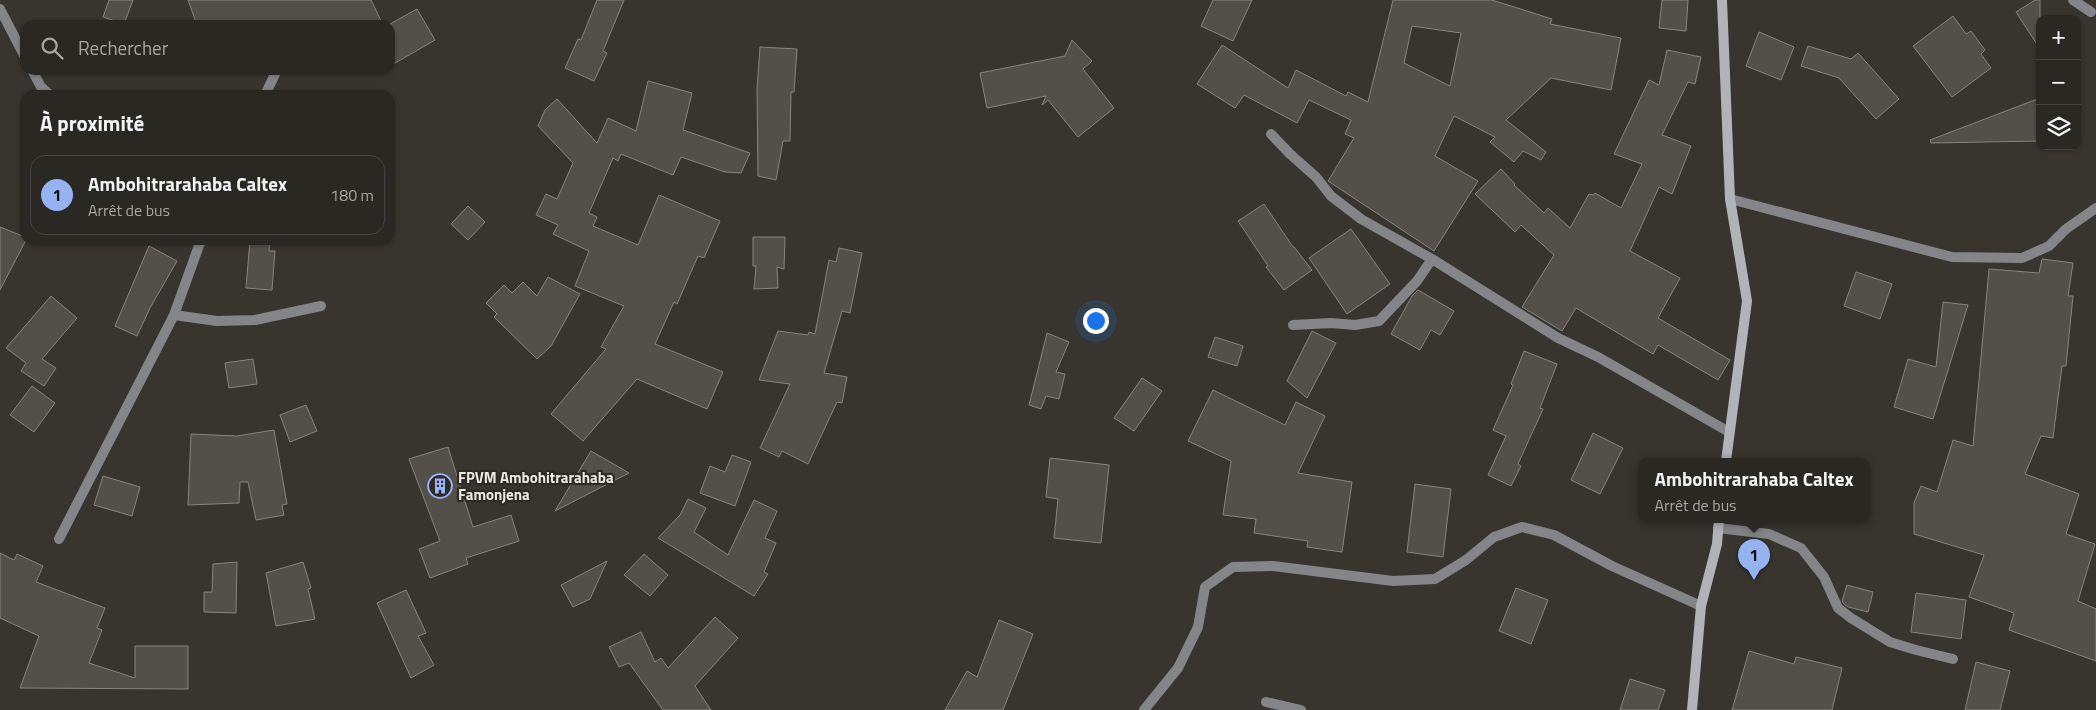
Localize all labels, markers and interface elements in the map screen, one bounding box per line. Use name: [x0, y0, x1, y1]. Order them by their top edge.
map controls: [2036, 15, 2081, 150]
button: +: [2036, 15, 2081, 60]
search box: [20, 20, 395, 75]
text: Rechercher: [78, 33, 168, 62]
icon: search: [38, 34, 66, 62]
button: −: [2036, 60, 2081, 105]
button: layers: [2036, 105, 2081, 150]
text: À proximité: [40, 107, 144, 139]
text: Ambohitrarahaba Caltex: [88, 169, 287, 198]
text: 1: [53, 183, 61, 207]
text: 180 m: [330, 183, 374, 207]
text: Arrêt de bus: [88, 198, 170, 222]
your location: [1083, 308, 1109, 334]
popup: [1638, 458, 1870, 523]
text: Ambohitrarahaba Caltex: [1655, 464, 1853, 493]
place label: FPVM Ambohitrarahaba Famonjena: [458, 466, 614, 506]
building icon: FPVM Ambohitrarahaba Famonjena: [427, 473, 453, 499]
text: Arrêt de bus: [1655, 493, 1737, 517]
pin: 1: [1738, 539, 1770, 580]

